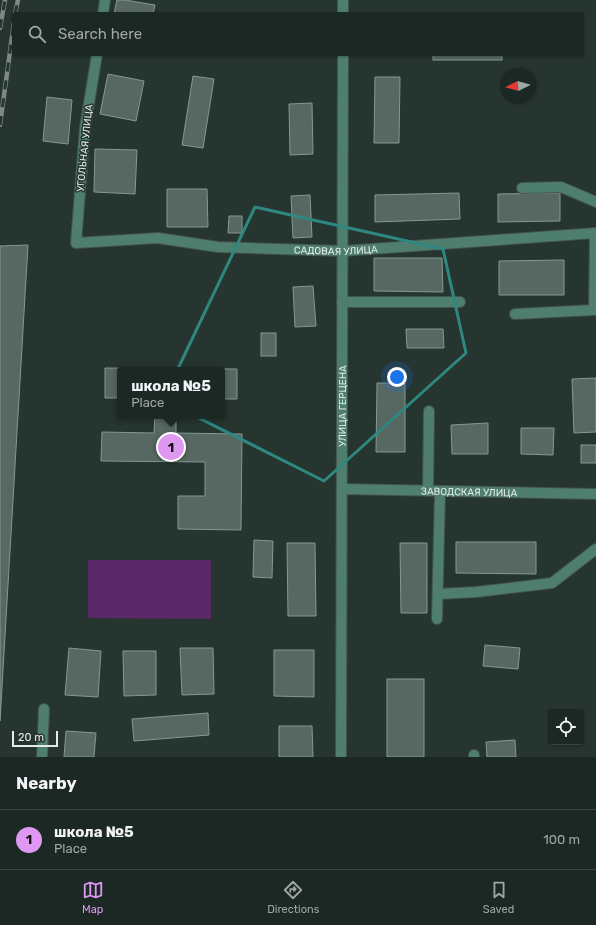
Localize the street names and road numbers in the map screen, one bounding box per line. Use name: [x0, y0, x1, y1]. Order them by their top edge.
street label: УГОЛЬНАЯ УЛИЦА: [74, 104, 96, 192]
street label: САДОВАЯ УЛИЦА: [294, 244, 378, 258]
street label: УЛИЦА ГЕРЦЕНА: [337, 365, 349, 447]
street label: ЗАВОДСКАЯ УЛИЦА: [421, 486, 518, 499]

